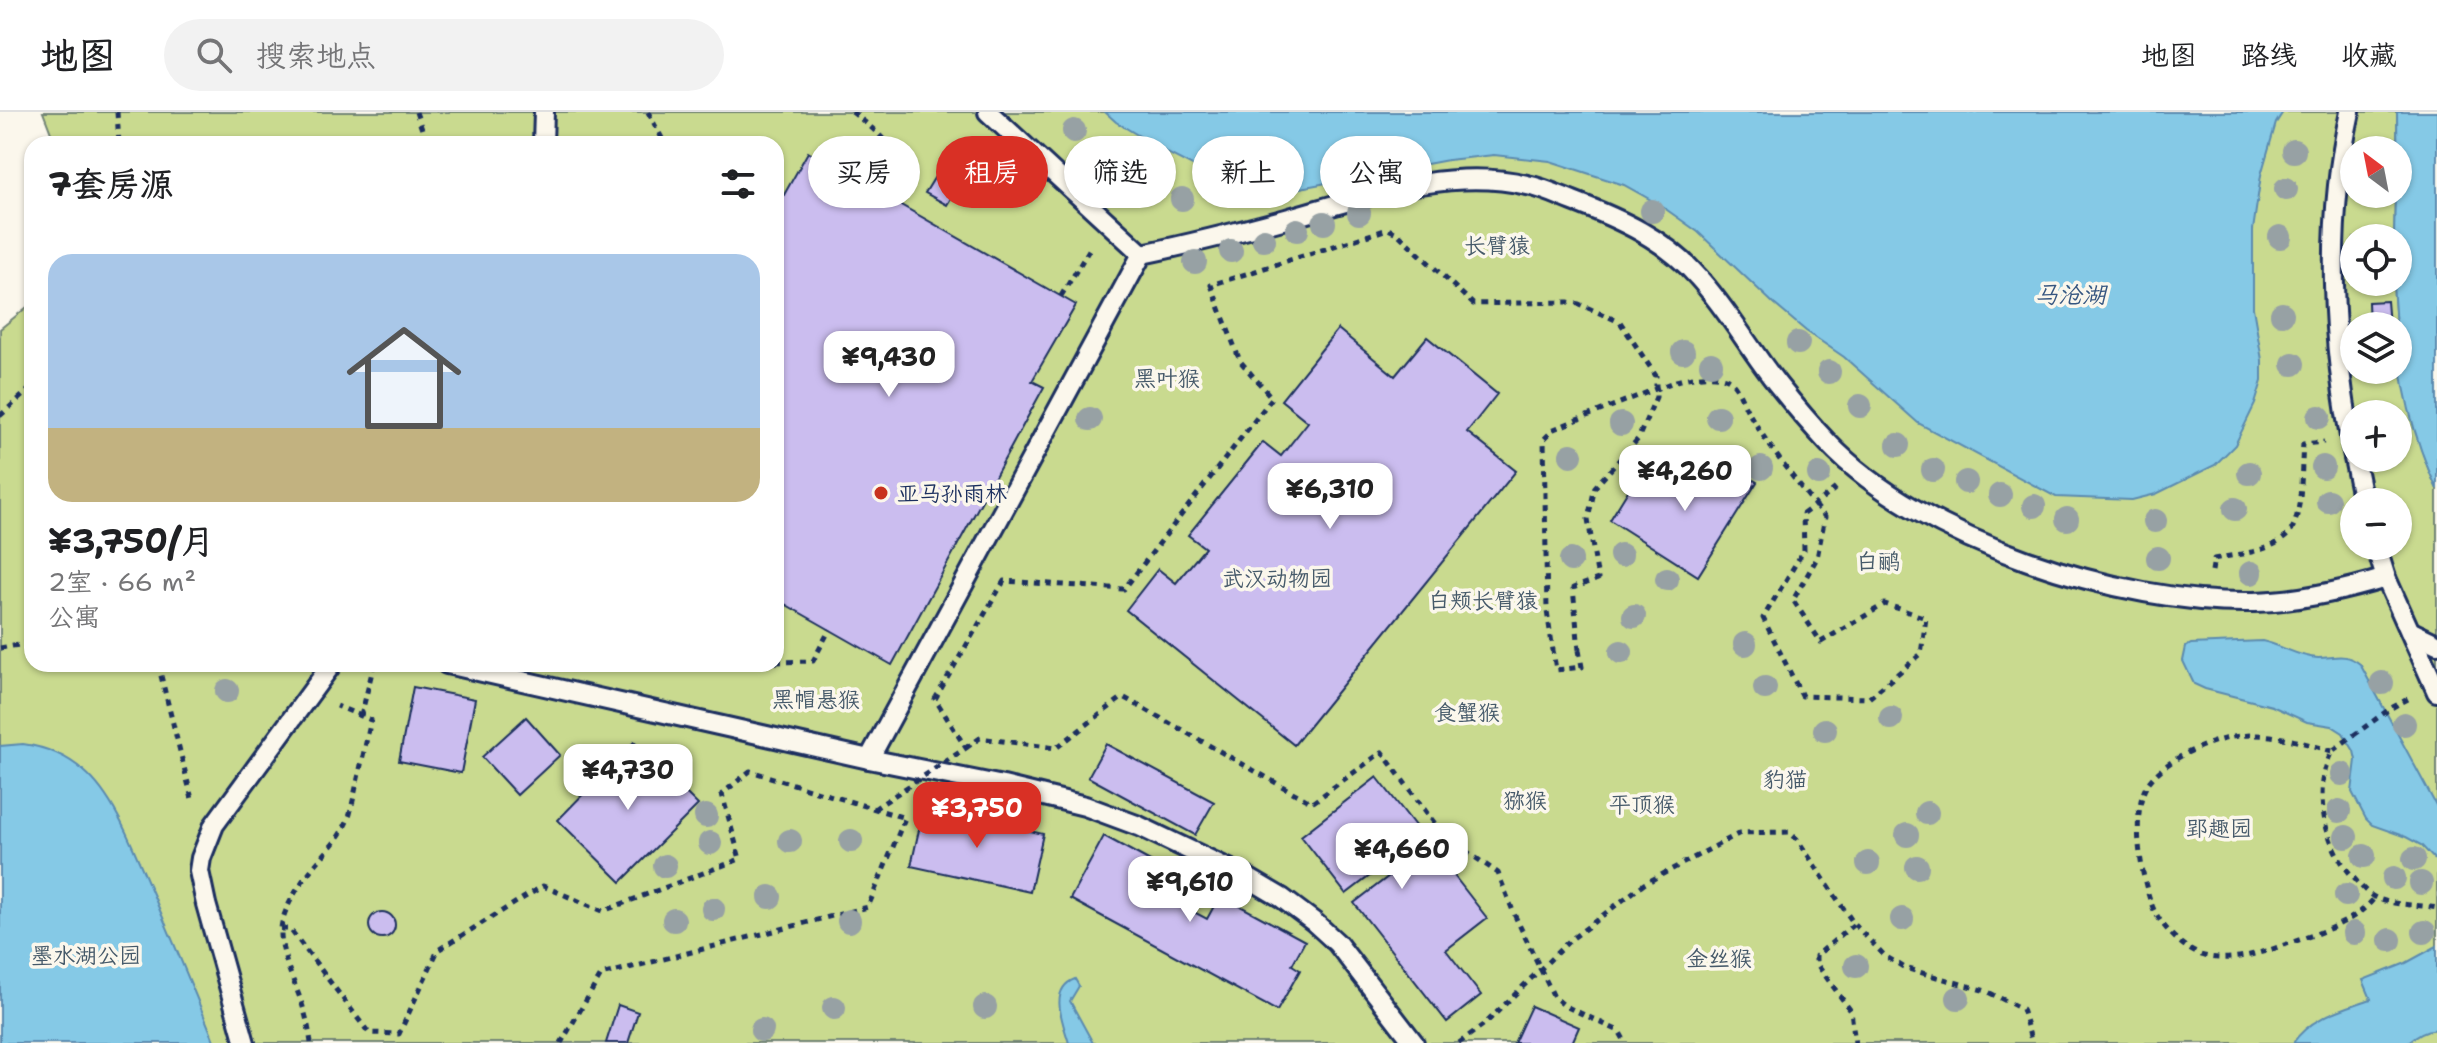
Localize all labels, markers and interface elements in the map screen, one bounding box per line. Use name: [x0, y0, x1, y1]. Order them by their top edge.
search box: [164, 19, 724, 91]
text: 地图: [40, 30, 116, 81]
icon: search: [192, 33, 236, 77]
text: 搜索地点: [256, 35, 376, 76]
text: 地图: [2141, 36, 2197, 74]
text: 路线: [2241, 36, 2297, 74]
text: 收藏: [2341, 36, 2397, 74]
chip: 买房: [808, 136, 920, 208]
chip: 租房: [936, 136, 1048, 208]
chip: 筛选: [1064, 136, 1176, 208]
chip: 新上: [1192, 136, 1304, 208]
chip: 公寓: [1320, 136, 1432, 208]
north arrow: [2340, 136, 2412, 208]
map controls: [2340, 136, 2412, 560]
text: 7套房源: [48, 161, 174, 207]
icon: filters: [716, 162, 760, 206]
button: locate: [2340, 224, 2412, 296]
park label: 长臂猿: [1464, 231, 1530, 260]
water label: 马沧湖: [2034, 279, 2109, 311]
icon: home: [332, 306, 476, 450]
button: layers: [2340, 312, 2412, 384]
pin: ¥9,430: [824, 331, 954, 399]
text: ¥9,430: [842, 339, 936, 374]
park label: 黑叶猴: [1134, 364, 1200, 393]
button: +: [2340, 400, 2412, 472]
pin: ¥4,260: [1620, 445, 1750, 513]
text: ¥4,260: [1637, 453, 1733, 488]
pin: ¥6,310: [1265, 463, 1395, 531]
text: ¥6,310: [1286, 471, 1374, 506]
place label: 亚马孙雨林: [897, 479, 1007, 508]
marker: 亚马孙雨林: [872, 484, 890, 502]
button: −: [2340, 488, 2412, 560]
text: ¥3,750/月: [48, 518, 215, 564]
park label: 白鹂: [1856, 547, 1900, 576]
text: 2室 · 66 m²: [48, 564, 196, 599]
park label: 武汉动物园: [1222, 564, 1332, 593]
park label: 白颊长臂猿: [1428, 586, 1538, 615]
text: 公寓: [48, 599, 100, 634]
park label: 黑帽悬猴: [772, 685, 860, 714]
park label: 食蟹猴: [1434, 698, 1500, 727]
pin: ¥4,730: [563, 744, 693, 812]
text: ¥4,730: [582, 752, 674, 787]
park label: 豹猫: [1763, 765, 1807, 794]
pin: ¥3,750: [912, 782, 1042, 850]
park label: 猕猴: [1503, 786, 1547, 815]
text: ¥3,750: [931, 790, 1023, 825]
park label: 平顶猴: [1609, 790, 1675, 819]
park label: 郢趣园: [2186, 814, 2252, 843]
pin: ¥4,660: [1337, 823, 1467, 891]
text: ¥4,660: [1354, 831, 1450, 866]
pin: ¥9,610: [1125, 856, 1255, 924]
text: ¥9,610: [1146, 864, 1234, 899]
park label: 墨水湖公园: [31, 941, 141, 970]
park label: 金丝猴: [1686, 944, 1752, 973]

